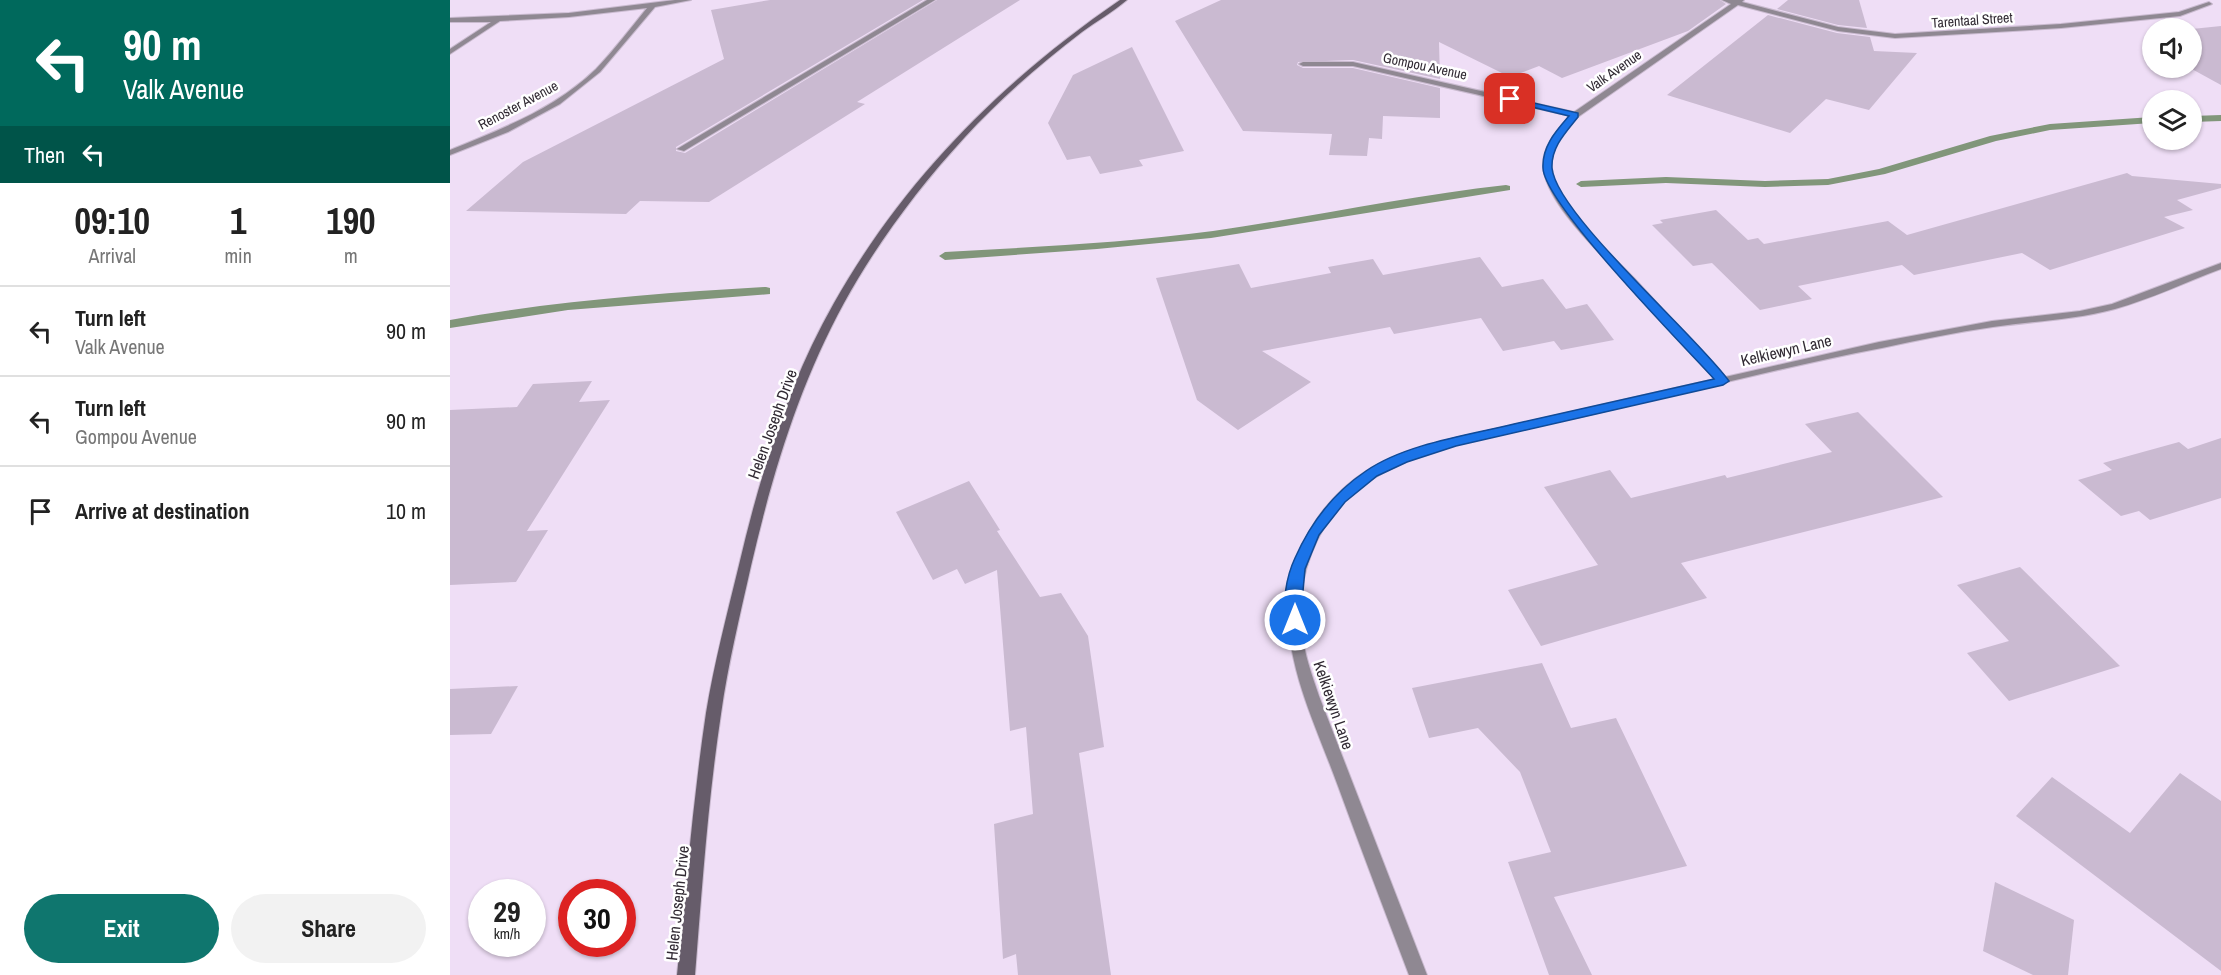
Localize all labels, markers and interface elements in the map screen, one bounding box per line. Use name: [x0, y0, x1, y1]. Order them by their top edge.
street label: Tarentaal Street: [1931, 8, 2013, 32]
text: 90 m: [123, 17, 202, 73]
map controls: [2142, 18, 2202, 150]
button: sound: [2142, 18, 2202, 78]
icon: left: [24, 24, 102, 102]
street label: Valk Avenue: [1583, 46, 1645, 96]
street label: Gompou Avenue: [1381, 48, 1469, 84]
text: Valk Avenue: [123, 71, 244, 107]
pin: [1484, 73, 1535, 124]
street label: Renoster Avenue: [475, 76, 561, 134]
icon: arrive: [1493, 82, 1526, 115]
button: layers: [2142, 90, 2202, 150]
icon: left: [77, 138, 110, 171]
text: Then: [24, 140, 65, 170]
text: 09:10: [74, 197, 150, 245]
text: 1: [230, 197, 246, 245]
text: 190: [326, 197, 376, 245]
text: Arrival: [89, 242, 136, 269]
text: min: [224, 242, 252, 269]
text: m: [344, 242, 358, 269]
text: Turn left: [75, 303, 146, 333]
icon: left: [24, 315, 57, 348]
text: 90 m: [386, 316, 426, 346]
street label: Kelkiewyn Lane: [1738, 329, 1834, 371]
text: Valk Avenue: [75, 333, 165, 360]
street label: Helen Joseph Drive: [742, 366, 802, 482]
text: Turn left: [75, 393, 146, 423]
icon: left: [24, 405, 57, 438]
text: 90 m: [386, 406, 426, 436]
text: Gompou Avenue: [75, 423, 197, 450]
icon: arrive: [24, 495, 57, 528]
text: Arrive at destination: [75, 496, 249, 526]
text: 10 m: [386, 496, 426, 526]
position arrow: [1263, 588, 1327, 652]
street label: Kelkiewyn Lane: [1309, 658, 1359, 752]
street label: Helen Joseph Drive: [660, 845, 694, 961]
speed limit sign: 30: [558, 879, 636, 957]
text: 29: [493, 891, 521, 931]
button: Exit: [24, 894, 219, 963]
button: Share: [231, 894, 426, 963]
text: km/h: [494, 923, 520, 944]

